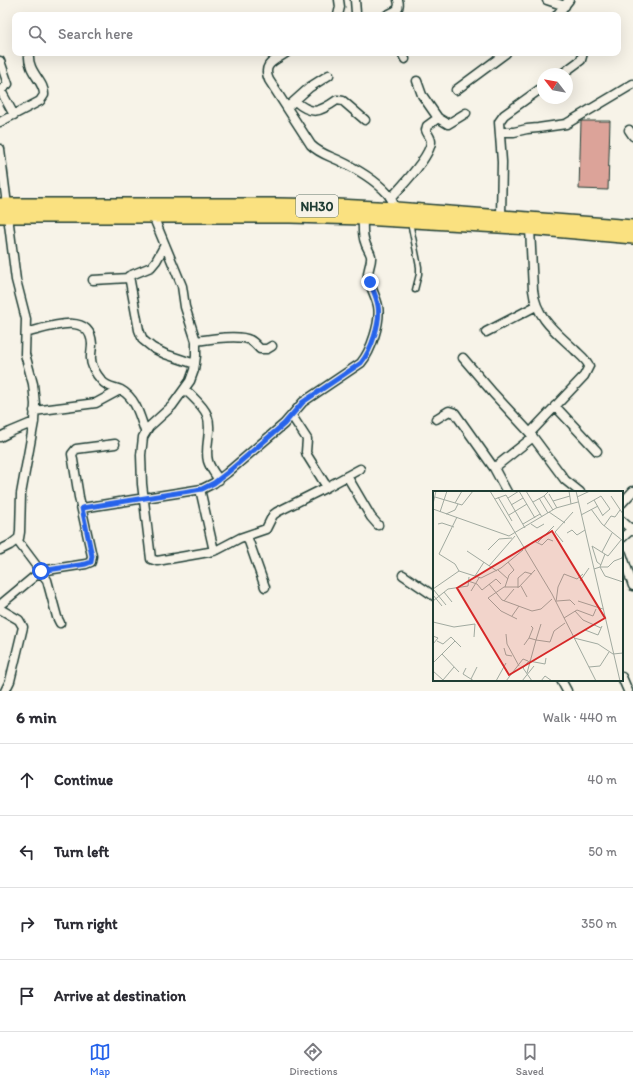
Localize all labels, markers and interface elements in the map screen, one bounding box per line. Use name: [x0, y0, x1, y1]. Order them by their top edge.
search box: [12, 12, 621, 56]
icon: search: [26, 23, 48, 45]
text: Search here: [58, 25, 133, 43]
north arrow: [537, 68, 573, 104]
road number: NH30: [296, 195, 338, 217]
route end: [361, 273, 379, 291]
inset map: [433, 491, 623, 681]
route start: [32, 562, 50, 580]
text: 6 min: [16, 707, 57, 727]
text: Walk · 440 m: [543, 710, 617, 725]
icon: ahead: [16, 769, 38, 791]
text: Continue: [54, 771, 113, 789]
text: 40 m: [587, 772, 617, 787]
icon: left: [16, 841, 38, 863]
text: Turn left: [54, 843, 109, 861]
text: 50 m: [588, 844, 617, 859]
icon: right: [16, 913, 38, 935]
text: Turn right: [54, 915, 118, 933]
text: 350 m: [581, 916, 617, 931]
icon: arrive: [16, 985, 38, 1007]
text: Arrive at destination: [54, 987, 186, 1005]
tab: Map: [89, 1041, 111, 1078]
tab: Directions: [289, 1041, 338, 1078]
tab: Saved: [516, 1041, 544, 1078]

